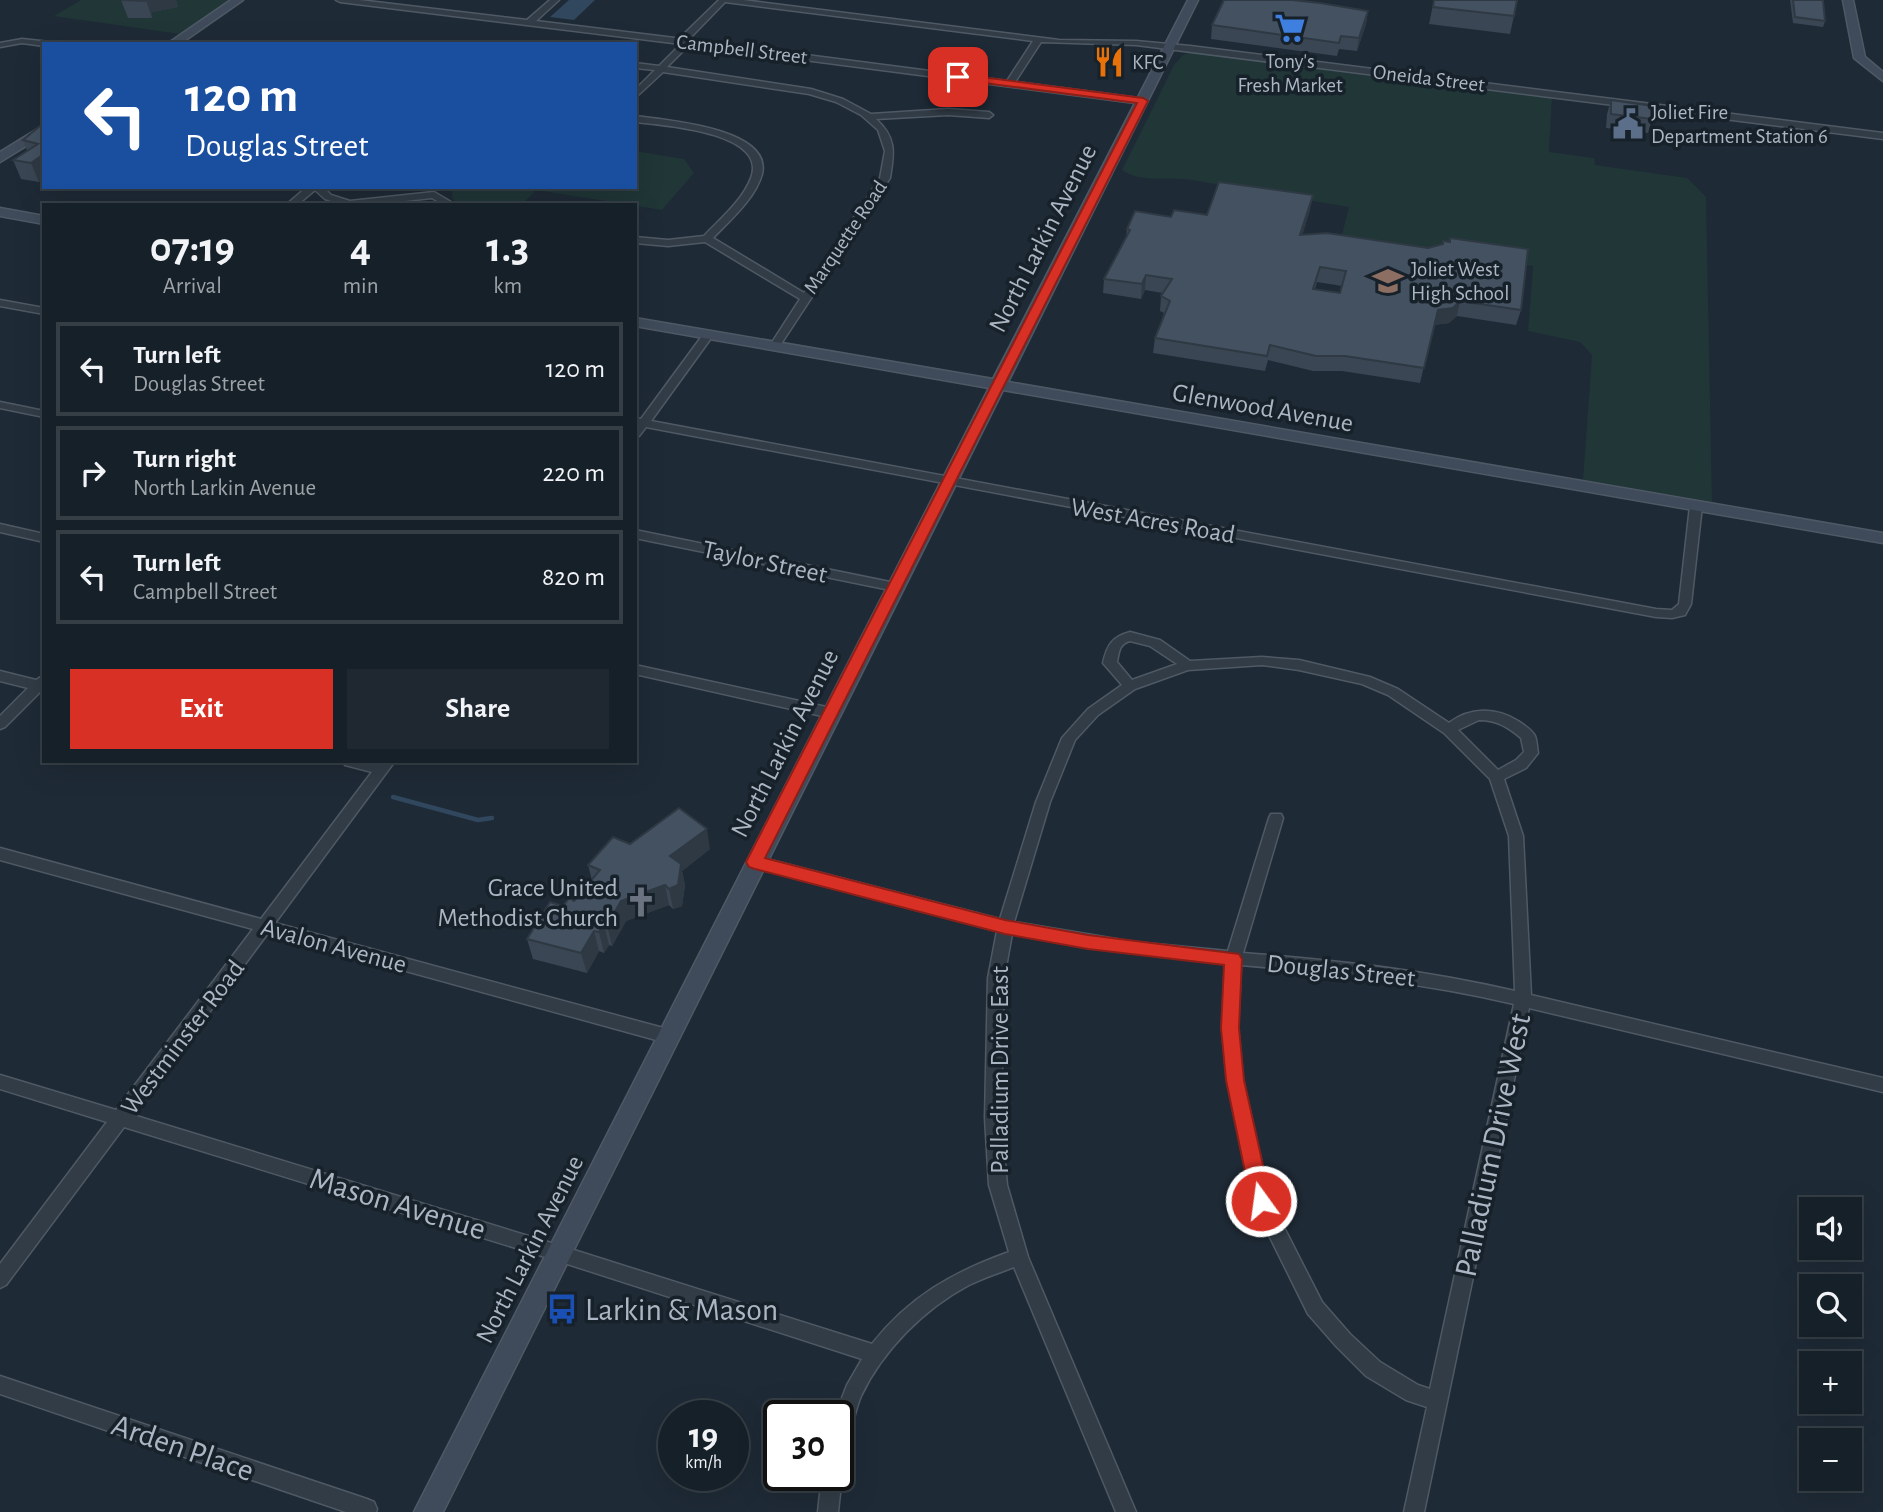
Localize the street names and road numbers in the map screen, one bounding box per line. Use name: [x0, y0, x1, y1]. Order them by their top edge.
street label: Campbell Street: [675, 31, 809, 68]
street label: Oneida Street: [1372, 61, 1486, 96]
street label: North Larkin Avenue: [984, 140, 1101, 337]
street label: Marquette Road: [800, 177, 891, 298]
street label: Glenwood Avenue: [1170, 379, 1355, 437]
street label: West Acres Road: [1069, 494, 1237, 548]
street label: Taylor Street: [700, 536, 829, 588]
street label: North Larkin Avenue: [726, 645, 843, 842]
street label: Avalon Avenue: [258, 914, 409, 978]
street label: Douglas Street: [1265, 950, 1416, 992]
street label: Westminster Road: [116, 955, 249, 1120]
street label: Palladium Drive East: [987, 966, 1013, 1174]
street label: Palladium Drive West: [1449, 1011, 1537, 1280]
street label: North Larkin Avenue: [471, 1151, 588, 1348]
street label: Mason Avenue: [306, 1162, 489, 1246]
street label: Arden Place: [108, 1409, 258, 1487]

